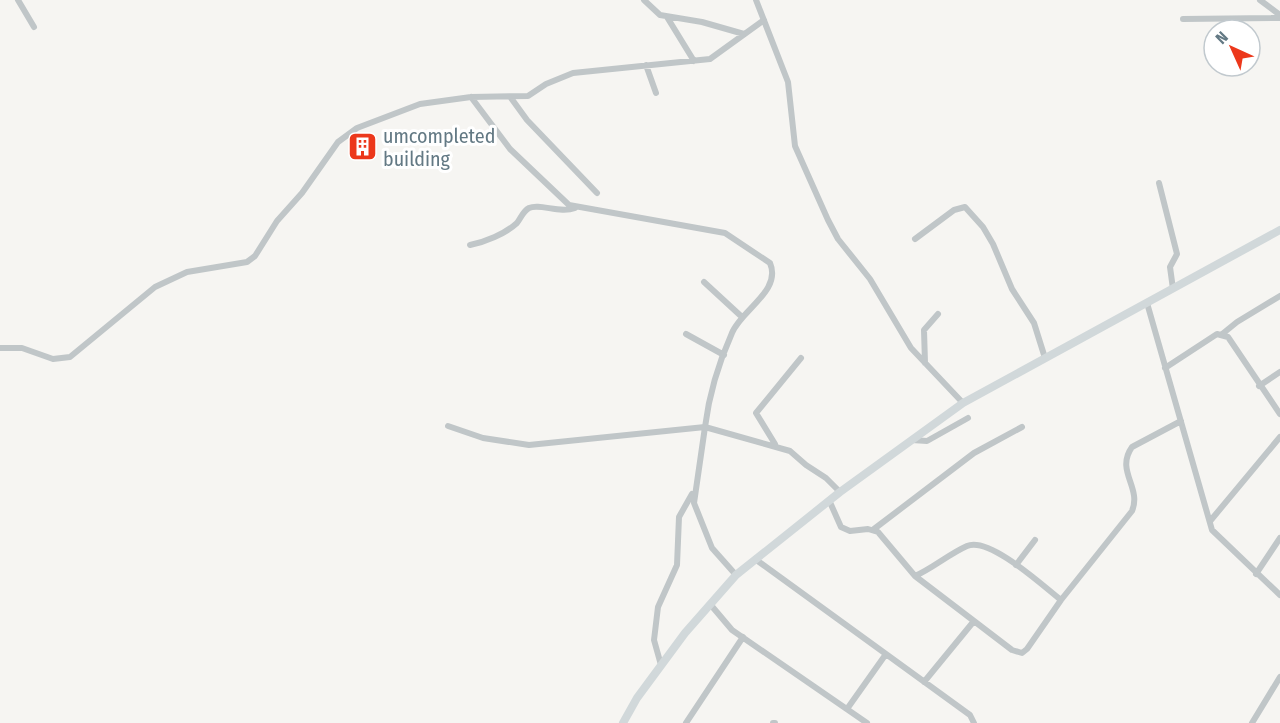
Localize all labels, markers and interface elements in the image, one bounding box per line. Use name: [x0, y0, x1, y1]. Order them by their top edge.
north arrow: [1202, 18, 1262, 78]
text: N: [1212, 28, 1232, 48]
place label: umcompleted building: [383, 124, 495, 171]
building icon: umcompleted building: [346, 131, 378, 163]

